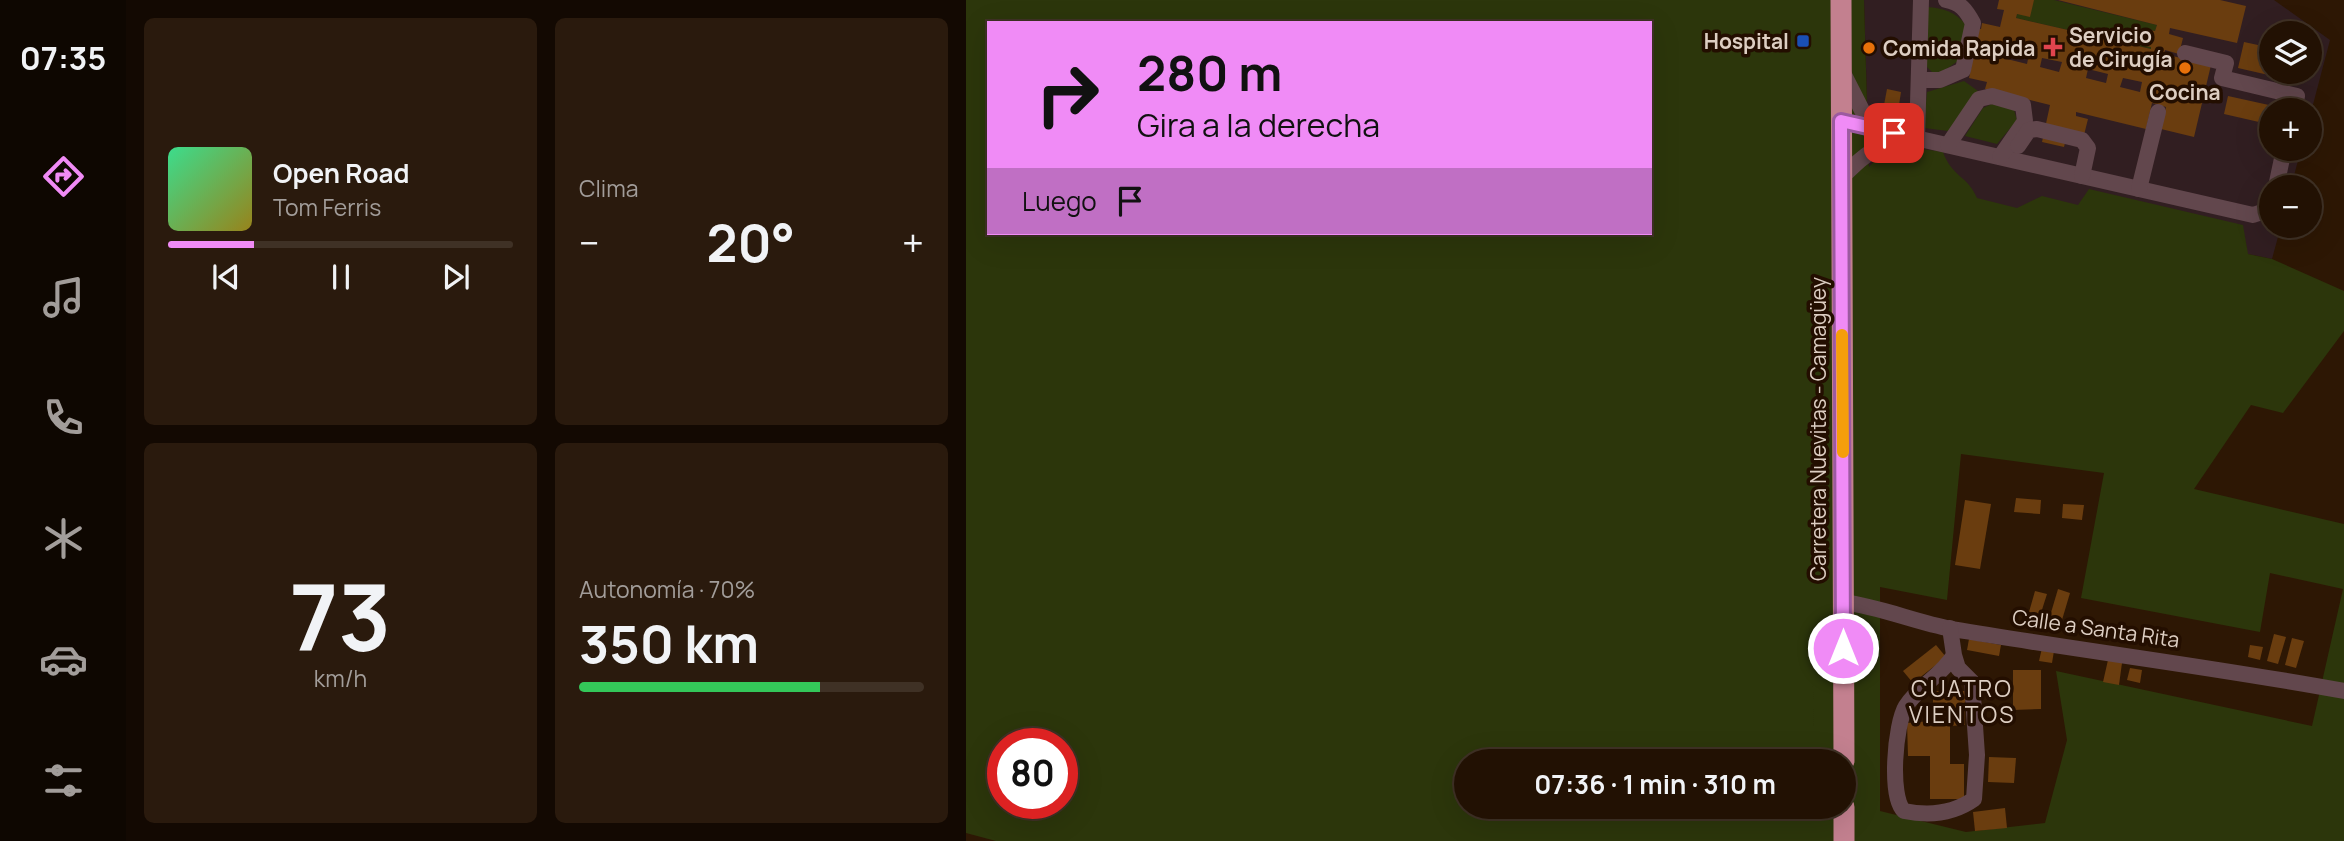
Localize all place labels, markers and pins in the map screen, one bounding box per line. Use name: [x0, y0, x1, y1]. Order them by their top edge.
place label: Servicio de Cirugía: [2069, 21, 2173, 73]
place label: Hospital: [1704, 27, 1789, 55]
marker: Hospital: [1795, 33, 1811, 49]
place label: Comida Rapida: [1883, 34, 2035, 62]
marker: Servicio de Cirugía: [2043, 37, 2063, 57]
marker: Comida Rapida: [1861, 40, 1877, 56]
marker: Cocina: [2177, 60, 2193, 76]
place label: Cocina: [2149, 78, 2221, 106]
pin: [1864, 103, 1924, 163]

